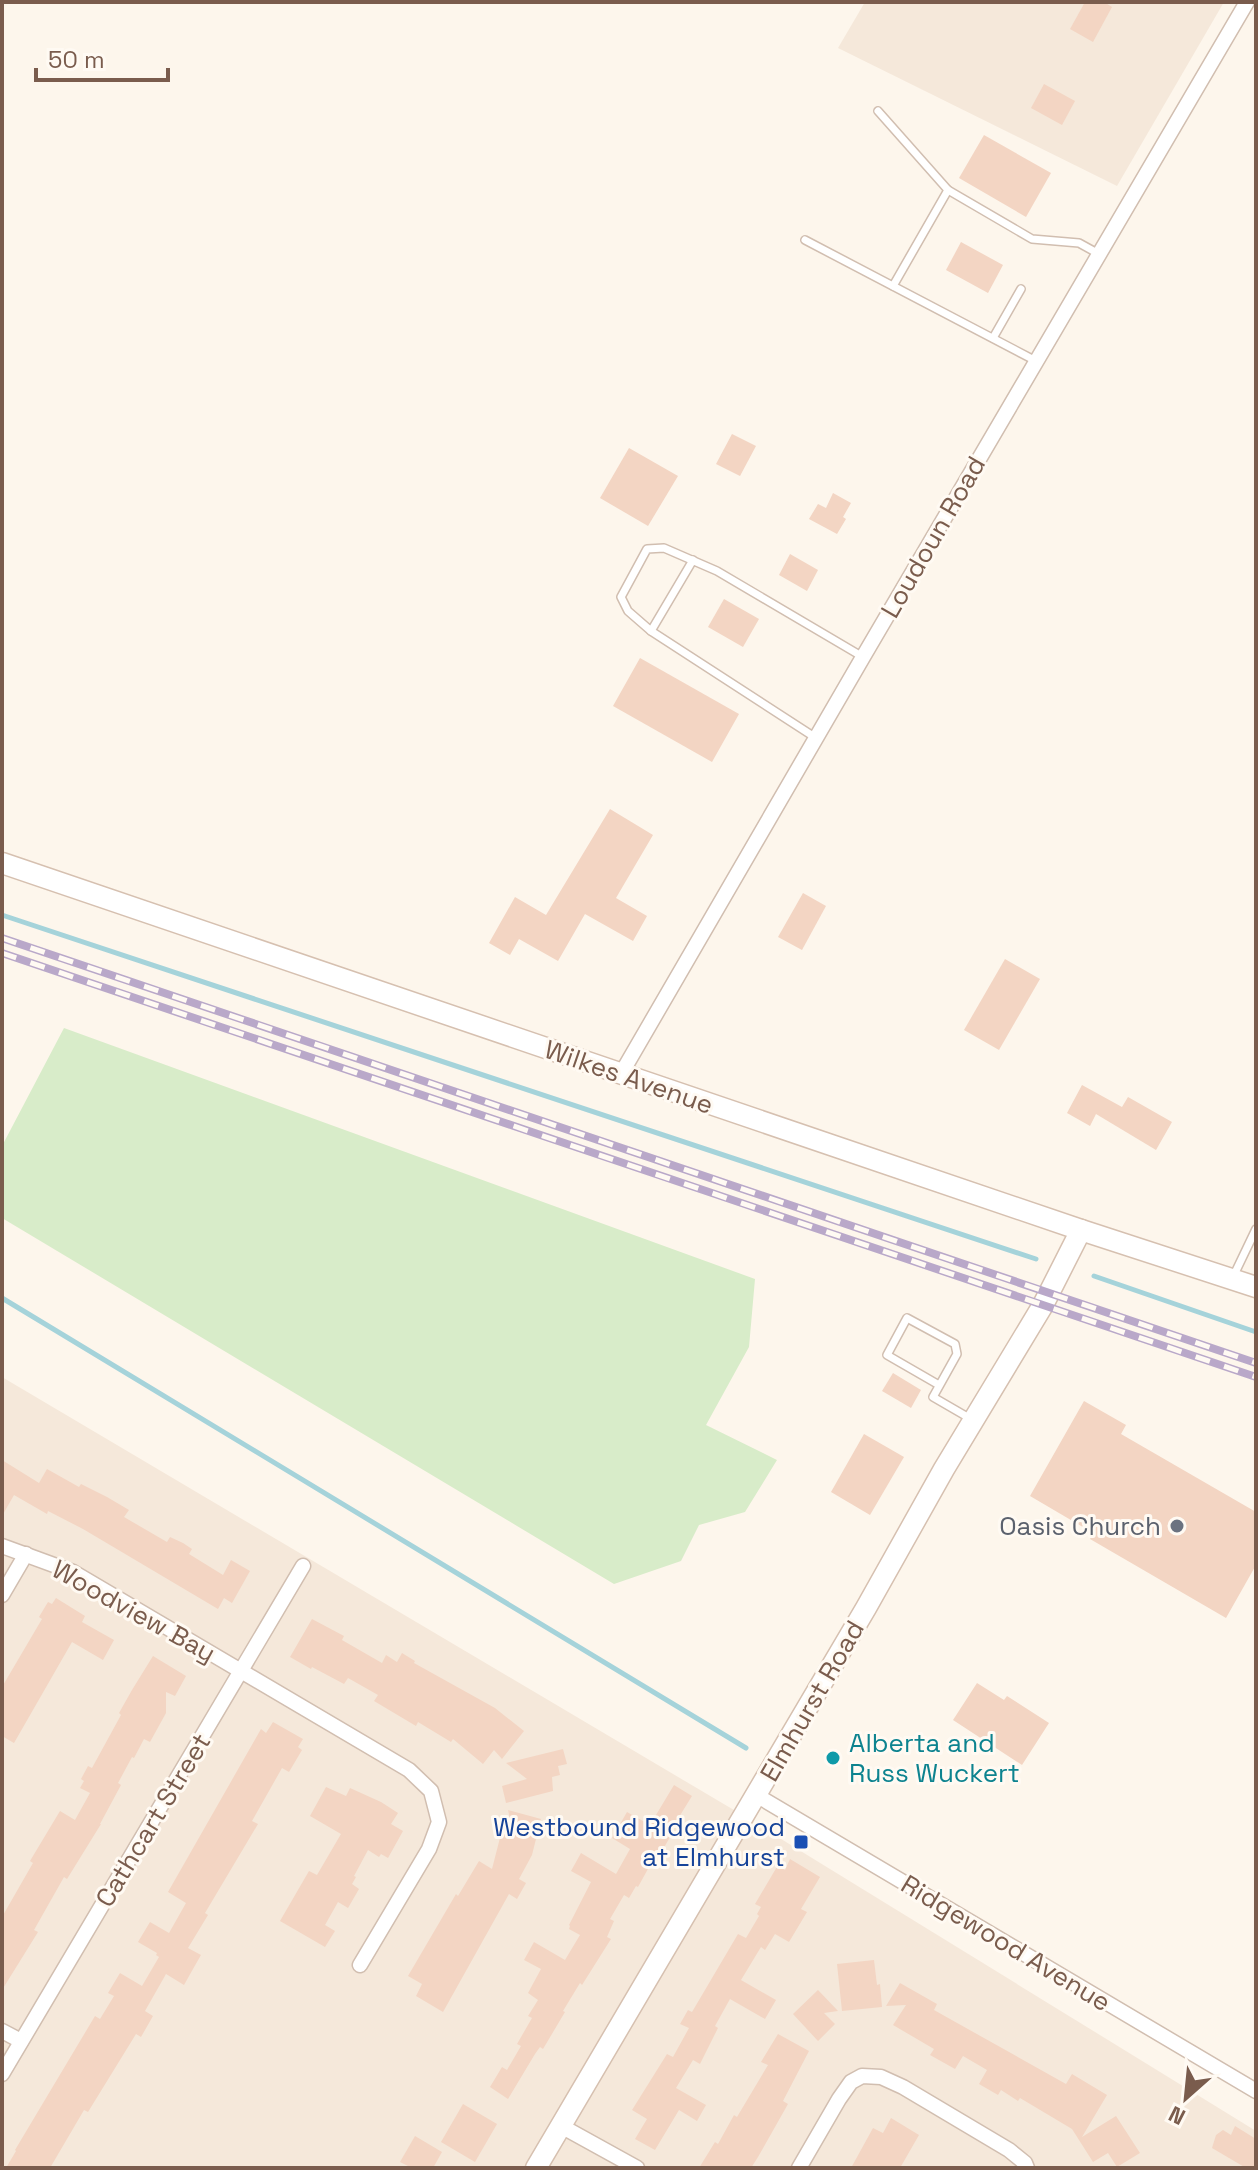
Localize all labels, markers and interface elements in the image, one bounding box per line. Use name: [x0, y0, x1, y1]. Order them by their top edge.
scale bar: [36, 32, 168, 82]
text: 50 m: [48, 44, 105, 75]
street label: Loudoun Road: [873, 450, 993, 624]
street label: Wilkes Avenue: [540, 1032, 718, 1122]
place label: Oasis Church: [999, 1509, 1161, 1543]
marker: Oasis Church: [1168, 1517, 1186, 1535]
street label: Woodview Bay: [46, 1552, 222, 1670]
street label: Elmhurst Road: [752, 1614, 872, 1788]
place label: Alberta and Russ Wuckert: [849, 1726, 1020, 1790]
street label: Cathcart Street: [88, 1727, 218, 1913]
marker: Alberta and Russ Wuckert: [824, 1749, 842, 1767]
place label: Westbound Ridgewood at Elmhurst: [493, 1810, 785, 1874]
marker: Westbound Ridgewood at Elmhurst: [792, 1833, 810, 1851]
street label: Ridgewood Avenue: [895, 1867, 1117, 2019]
north arrow: [1146, 2058, 1226, 2138]
text: N: [1164, 2100, 1190, 2132]

